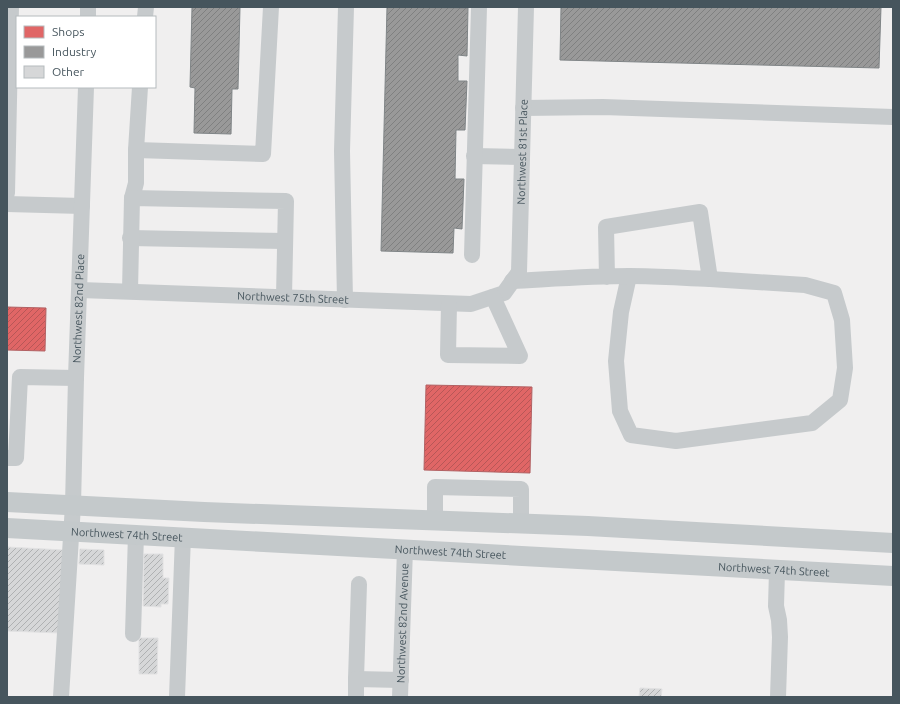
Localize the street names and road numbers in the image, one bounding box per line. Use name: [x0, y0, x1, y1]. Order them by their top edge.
street label: Northwest 81st Place: [515, 99, 530, 205]
street label: Northwest 82nd Place: [71, 254, 86, 363]
street label: Northwest 75th Street: [237, 290, 350, 306]
street label: Northwest 74th Street: [71, 525, 184, 544]
street label: Northwest 74th Street: [394, 543, 507, 561]
street label: Northwest 74th Street: [718, 561, 831, 579]
street label: Northwest 82nd Avenue: [394, 563, 411, 683]

